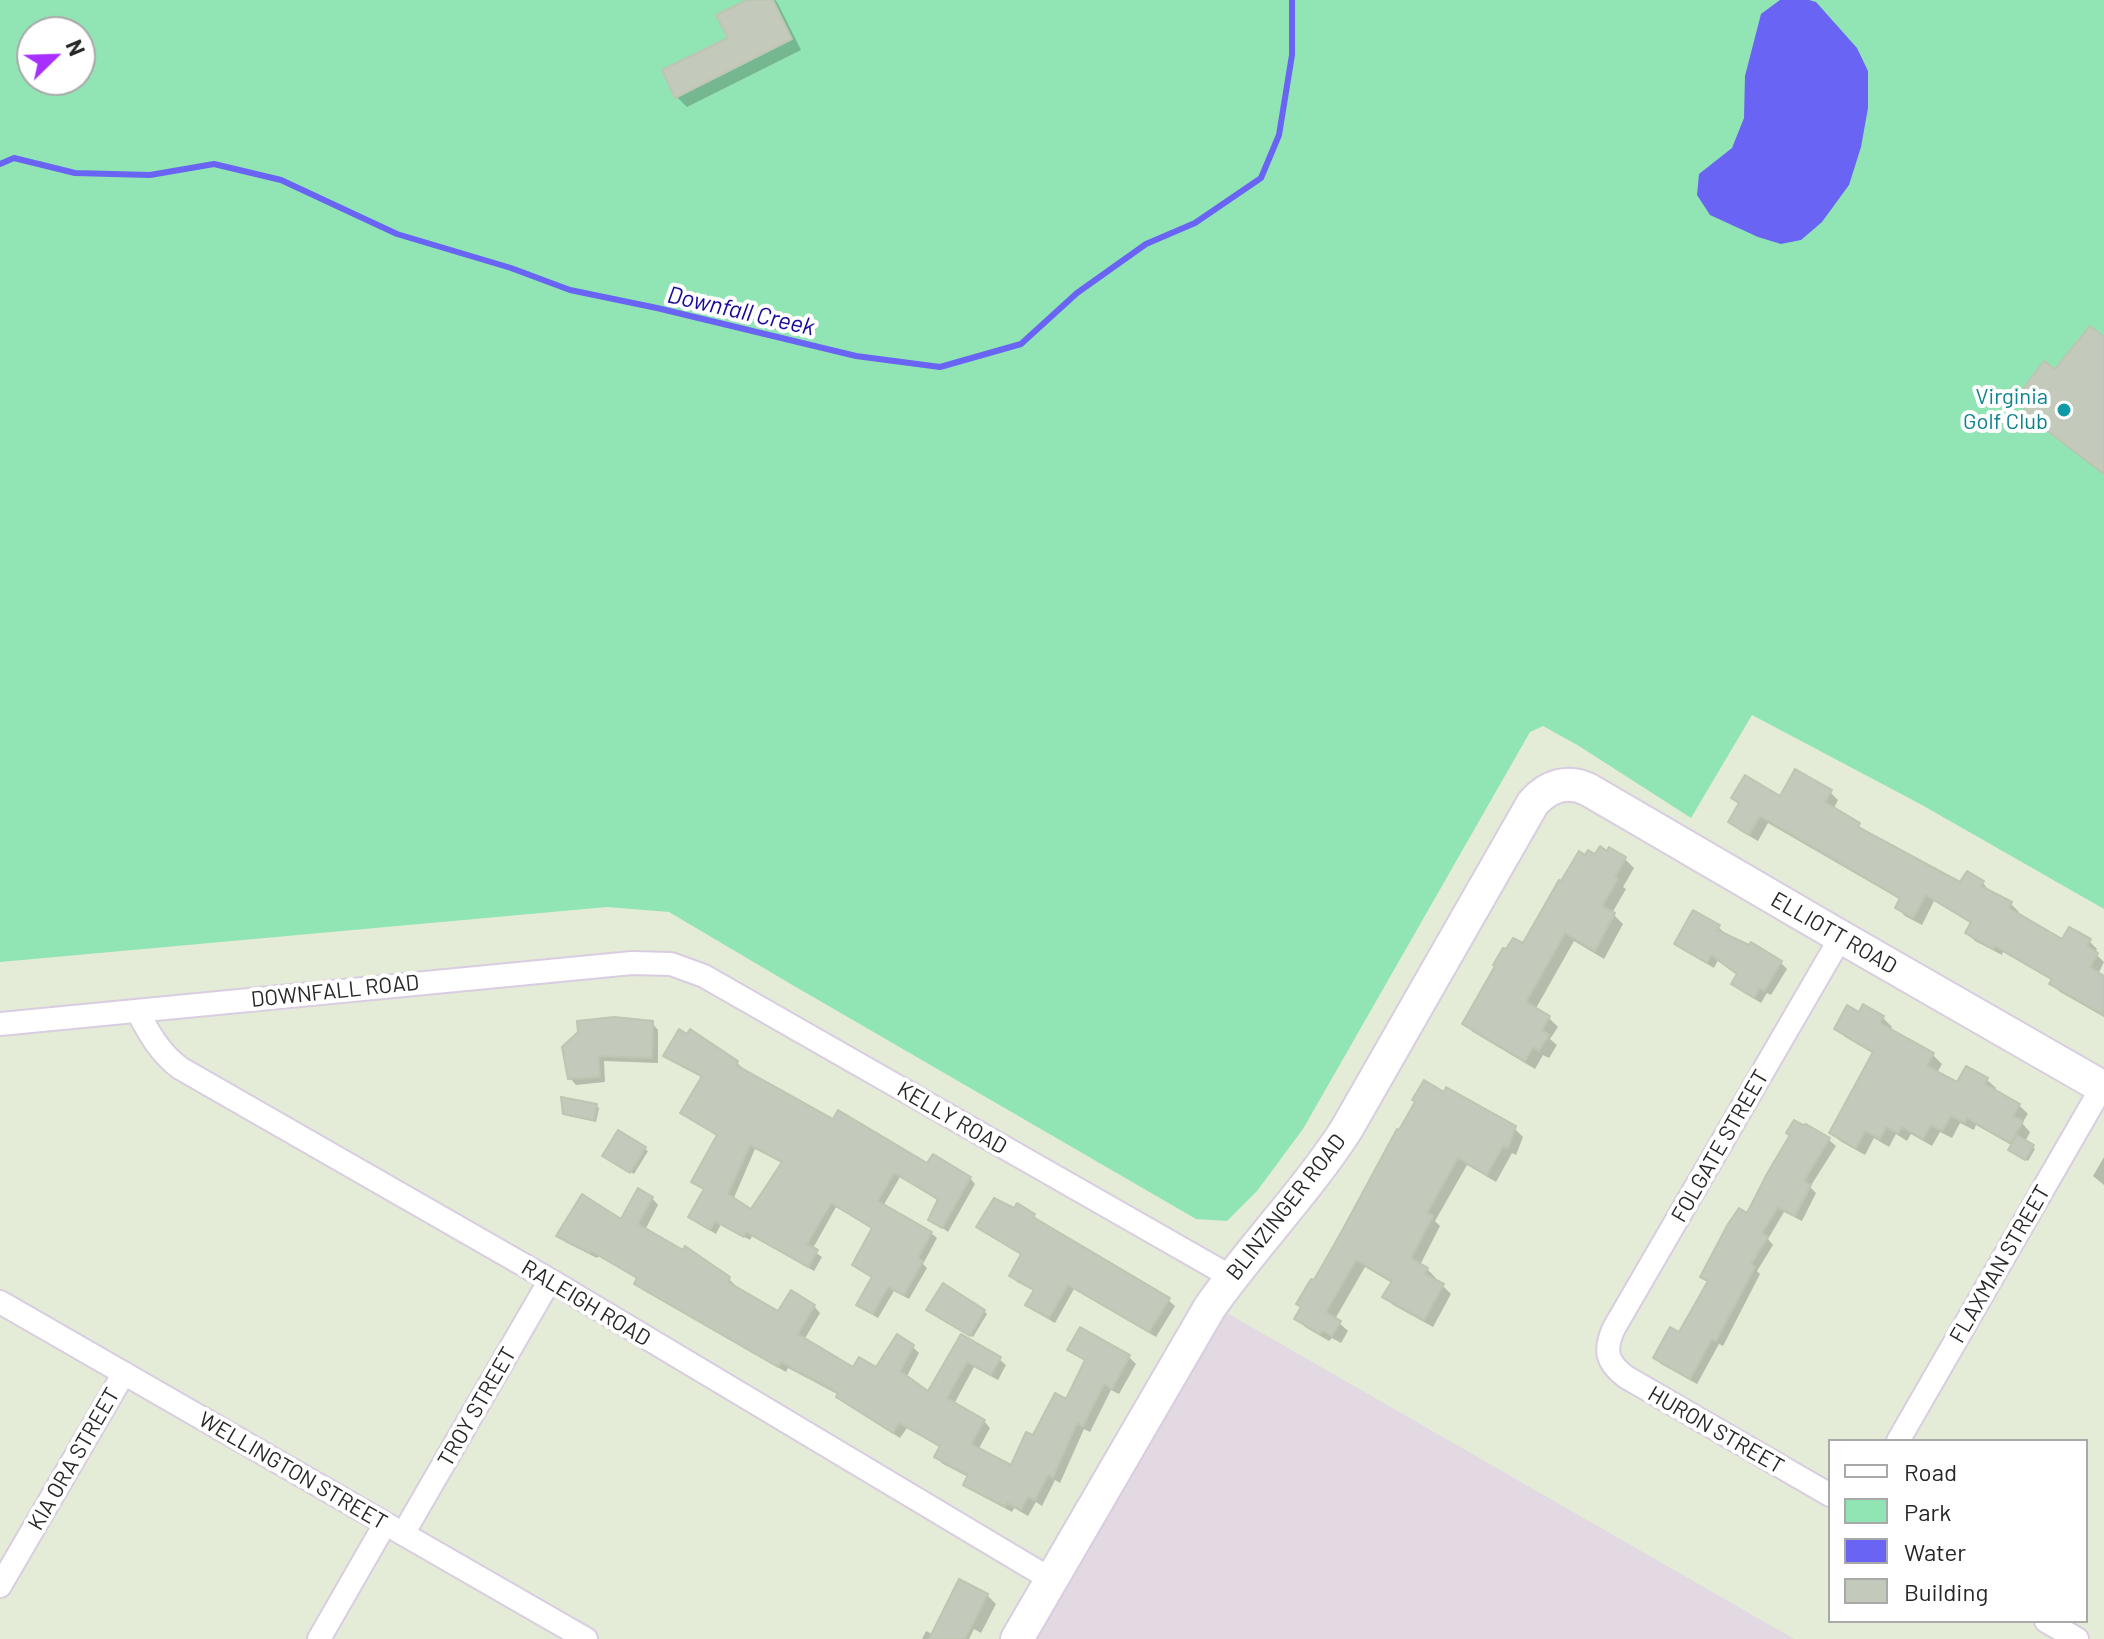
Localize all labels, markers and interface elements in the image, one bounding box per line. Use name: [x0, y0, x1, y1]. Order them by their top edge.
north arrow: [16, 16, 96, 96]
text: N: [61, 36, 91, 59]
water label: Downfall Creek: [665, 280, 817, 342]
place label: Virginia Golf Club: [1963, 384, 2048, 436]
marker: Virginia Golf Club: [2055, 401, 2073, 419]
street label: ELLIOTT ROAD: [1766, 886, 1902, 980]
street label: DOWNFALL ROAD: [250, 969, 420, 1013]
street label: FOLGATE STREET: [1666, 1065, 1774, 1227]
street label: KELLY ROAD: [892, 1076, 1012, 1160]
street label: BLINZINGER ROAD: [1221, 1129, 1351, 1285]
street label: FLAXMAN STREET: [1944, 1180, 2056, 1348]
street label: RALEIGH ROAD: [517, 1254, 655, 1352]
street label: TROY STREET: [432, 1342, 522, 1472]
street label: HURON STREET: [1643, 1380, 1789, 1480]
street label: KIA ORA STREET: [23, 1383, 125, 1535]
street label: WELLINGTON STREET: [194, 1406, 392, 1536]
legend: [1828, 1439, 2088, 1623]
text: Road: [1904, 1457, 1957, 1486]
text: Park: [1904, 1497, 1951, 1526]
text: Water: [1904, 1537, 1966, 1566]
text: Building: [1904, 1577, 1988, 1606]

